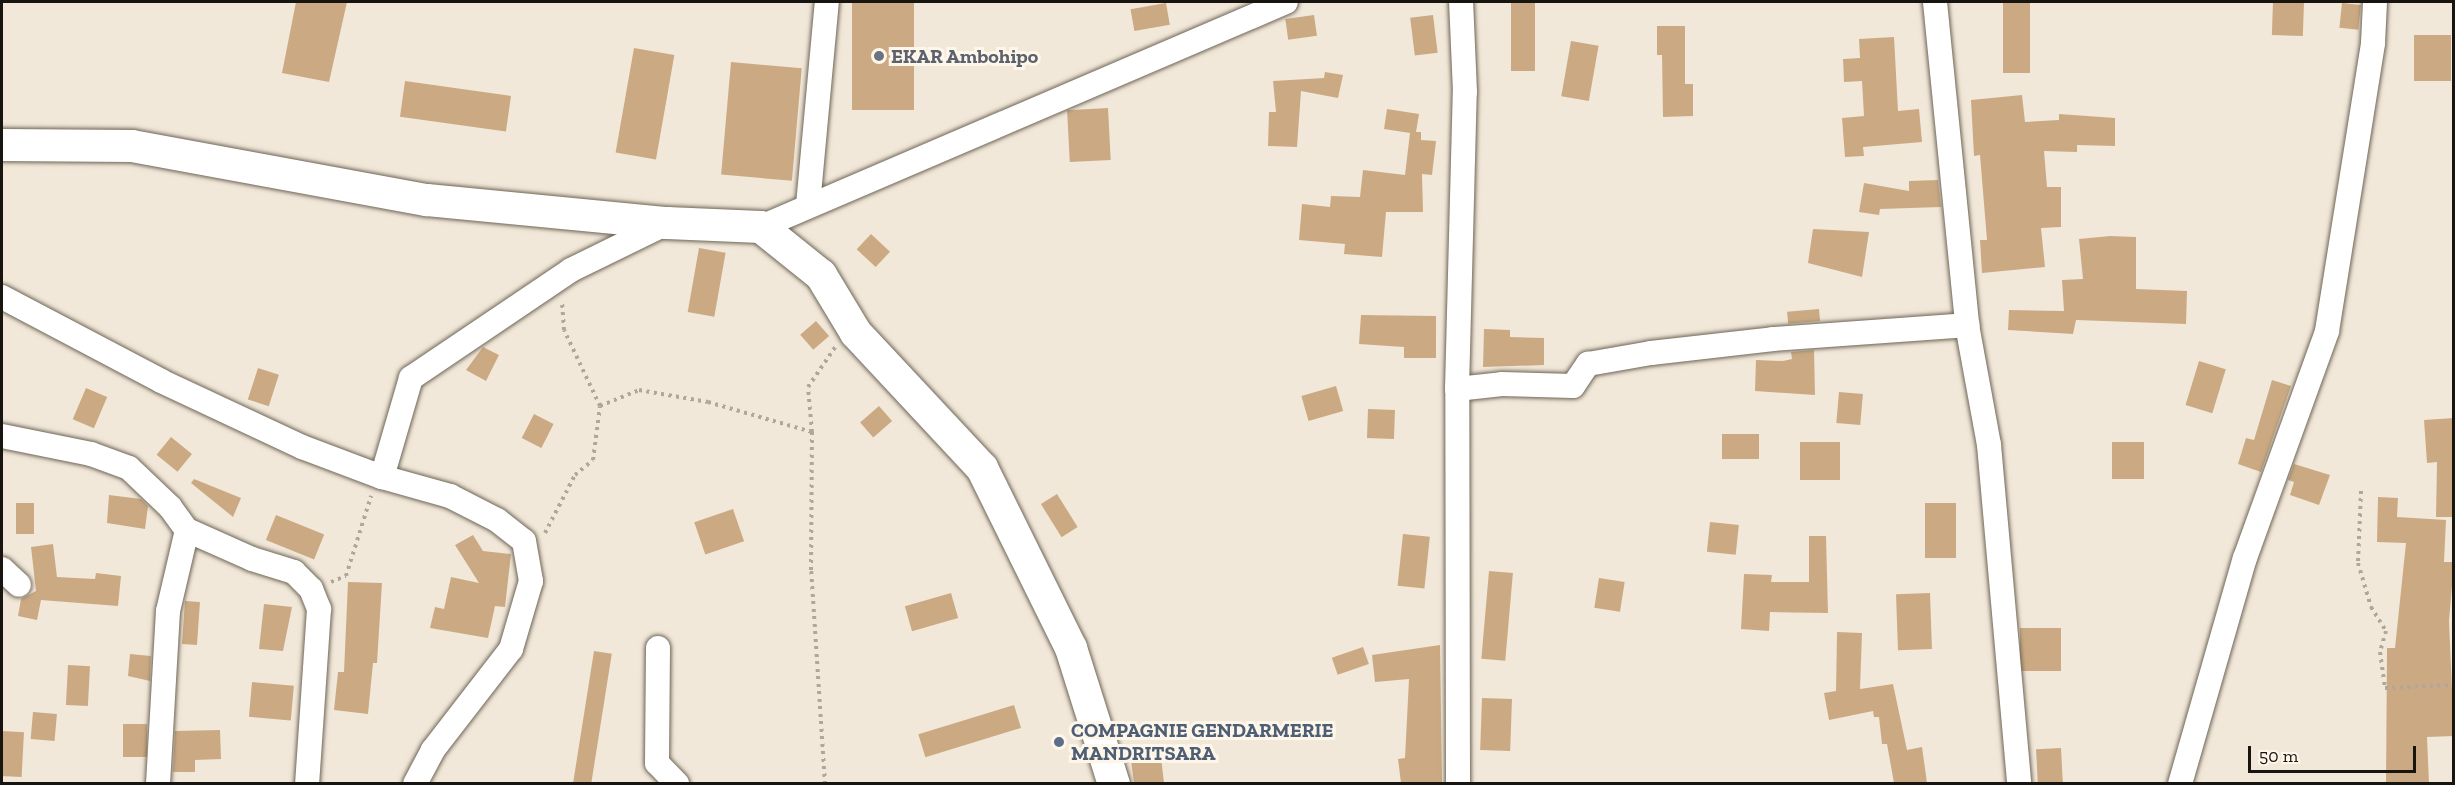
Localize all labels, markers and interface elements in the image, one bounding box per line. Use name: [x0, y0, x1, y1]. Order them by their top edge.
place label: EKAR Ambohipo: [891, 44, 1039, 68]
marker: EKAR Ambohipo: [872, 49, 886, 63]
place label: COMPAGNIE GENDARMERIE MANDRITSARA: [1071, 718, 1333, 765]
scale bar: [2251, 734, 2419, 772]
marker: COMPAGNIE GENDARMERIE MANDRITSARA: [1052, 735, 1066, 749]
text: 50 m: [2259, 745, 2298, 767]

